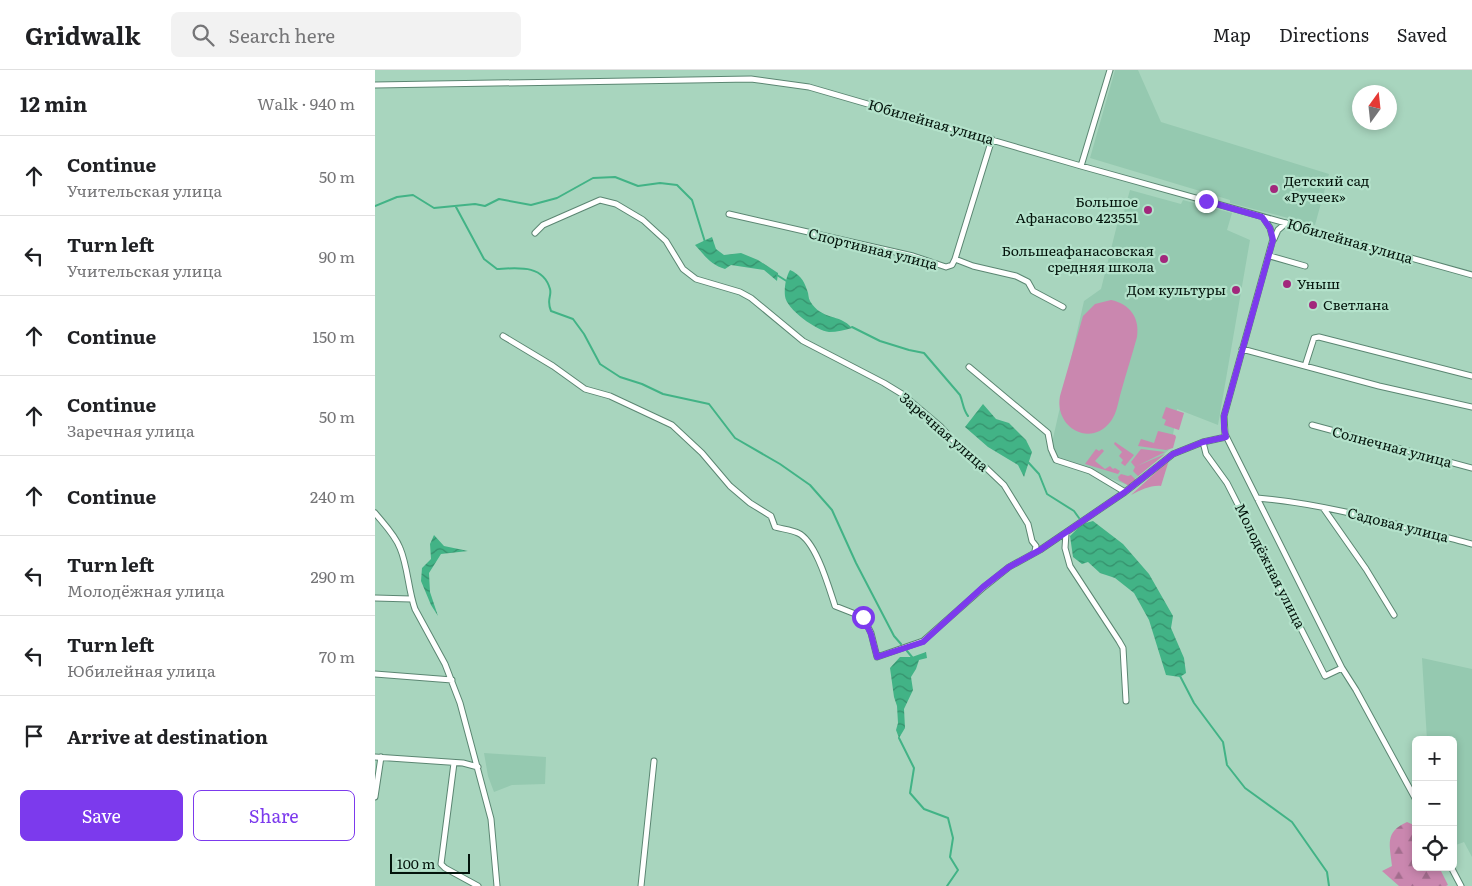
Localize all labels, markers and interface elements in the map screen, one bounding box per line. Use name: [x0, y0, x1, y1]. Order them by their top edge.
search box: [171, 12, 521, 57]
text: Gridwalk: [25, 17, 141, 52]
icon: search: [189, 21, 217, 49]
text: Search here: [229, 21, 335, 49]
text: Map: [1213, 21, 1251, 48]
text: Directions: [1279, 21, 1369, 48]
text: Saved: [1397, 21, 1447, 48]
north arrow: [1352, 85, 1397, 130]
text: 12 min: [20, 87, 87, 118]
text: Walk · 940 m: [257, 91, 355, 115]
street label: Юбилейная улица: [866, 94, 997, 149]
text: Continue: [67, 150, 156, 178]
icon: ahead: [20, 162, 48, 190]
text: 50 m: [319, 164, 355, 188]
place label: Детский сад «Ручеек»: [1284, 170, 1369, 206]
text: Учительская улица: [67, 178, 222, 202]
marker: Детский сад «Ручеек»: [1268, 183, 1280, 195]
route end: [1195, 190, 1218, 213]
place label: Большое Афанасово 423551: [1016, 191, 1138, 227]
marker: Большое Афанасово 423551: [1142, 204, 1154, 216]
street label: Юбилейная улица: [1285, 213, 1416, 268]
street label: Спортивная улица: [806, 222, 940, 274]
text: Turn left: [67, 230, 154, 258]
place label: Большеафанасовская средняя школа: [1001, 240, 1154, 276]
icon: left: [20, 242, 48, 270]
text: 90 m: [319, 244, 355, 268]
marker: Большеафанасовская средняя школа: [1158, 253, 1170, 265]
text: Учительская улица: [67, 258, 222, 282]
place label: Уныш: [1297, 273, 1340, 293]
marker: Уныш: [1281, 278, 1293, 290]
place label: Дом культуры: [1127, 279, 1226, 299]
marker: Дом культуры: [1230, 284, 1242, 296]
place label: Светлана: [1323, 294, 1389, 314]
marker: Светлана: [1307, 299, 1319, 311]
icon: ahead: [20, 322, 48, 350]
text: Continue: [67, 322, 156, 350]
text: 150 m: [312, 324, 355, 348]
street label: Заречная улица: [896, 387, 994, 476]
text: Continue: [67, 390, 156, 418]
icon: ahead: [20, 402, 48, 430]
text: 50 m: [319, 404, 355, 428]
text: Заречная улица: [67, 418, 195, 442]
street label: Солнечная улица: [1330, 420, 1455, 472]
icon: ahead: [20, 482, 48, 510]
text: Continue: [67, 482, 156, 510]
text: 240 m: [310, 484, 355, 508]
street label: Молодёжная улица: [1231, 500, 1311, 632]
street label: Садовая улица: [1346, 502, 1451, 546]
text: Turn left: [67, 550, 154, 578]
icon: left: [20, 562, 48, 590]
text: 290 m: [311, 564, 355, 588]
text: Молодёжная улица: [67, 578, 225, 602]
route start: [852, 606, 875, 629]
text: Turn left: [67, 630, 154, 658]
icon: left: [20, 642, 48, 670]
text: 70 m: [319, 644, 355, 668]
text: Юбилейная улица: [67, 658, 216, 682]
icon: arrive: [20, 722, 48, 750]
text: Arrive at destination: [67, 722, 268, 750]
map controls: [1412, 736, 1457, 871]
button: +: [1412, 736, 1457, 781]
button: −: [1412, 781, 1457, 826]
button: Save: [20, 790, 183, 841]
button: Share: [193, 790, 355, 841]
button: locate: [1412, 826, 1457, 871]
scale bar: [390, 851, 470, 874]
text: 100 m: [397, 853, 435, 873]

